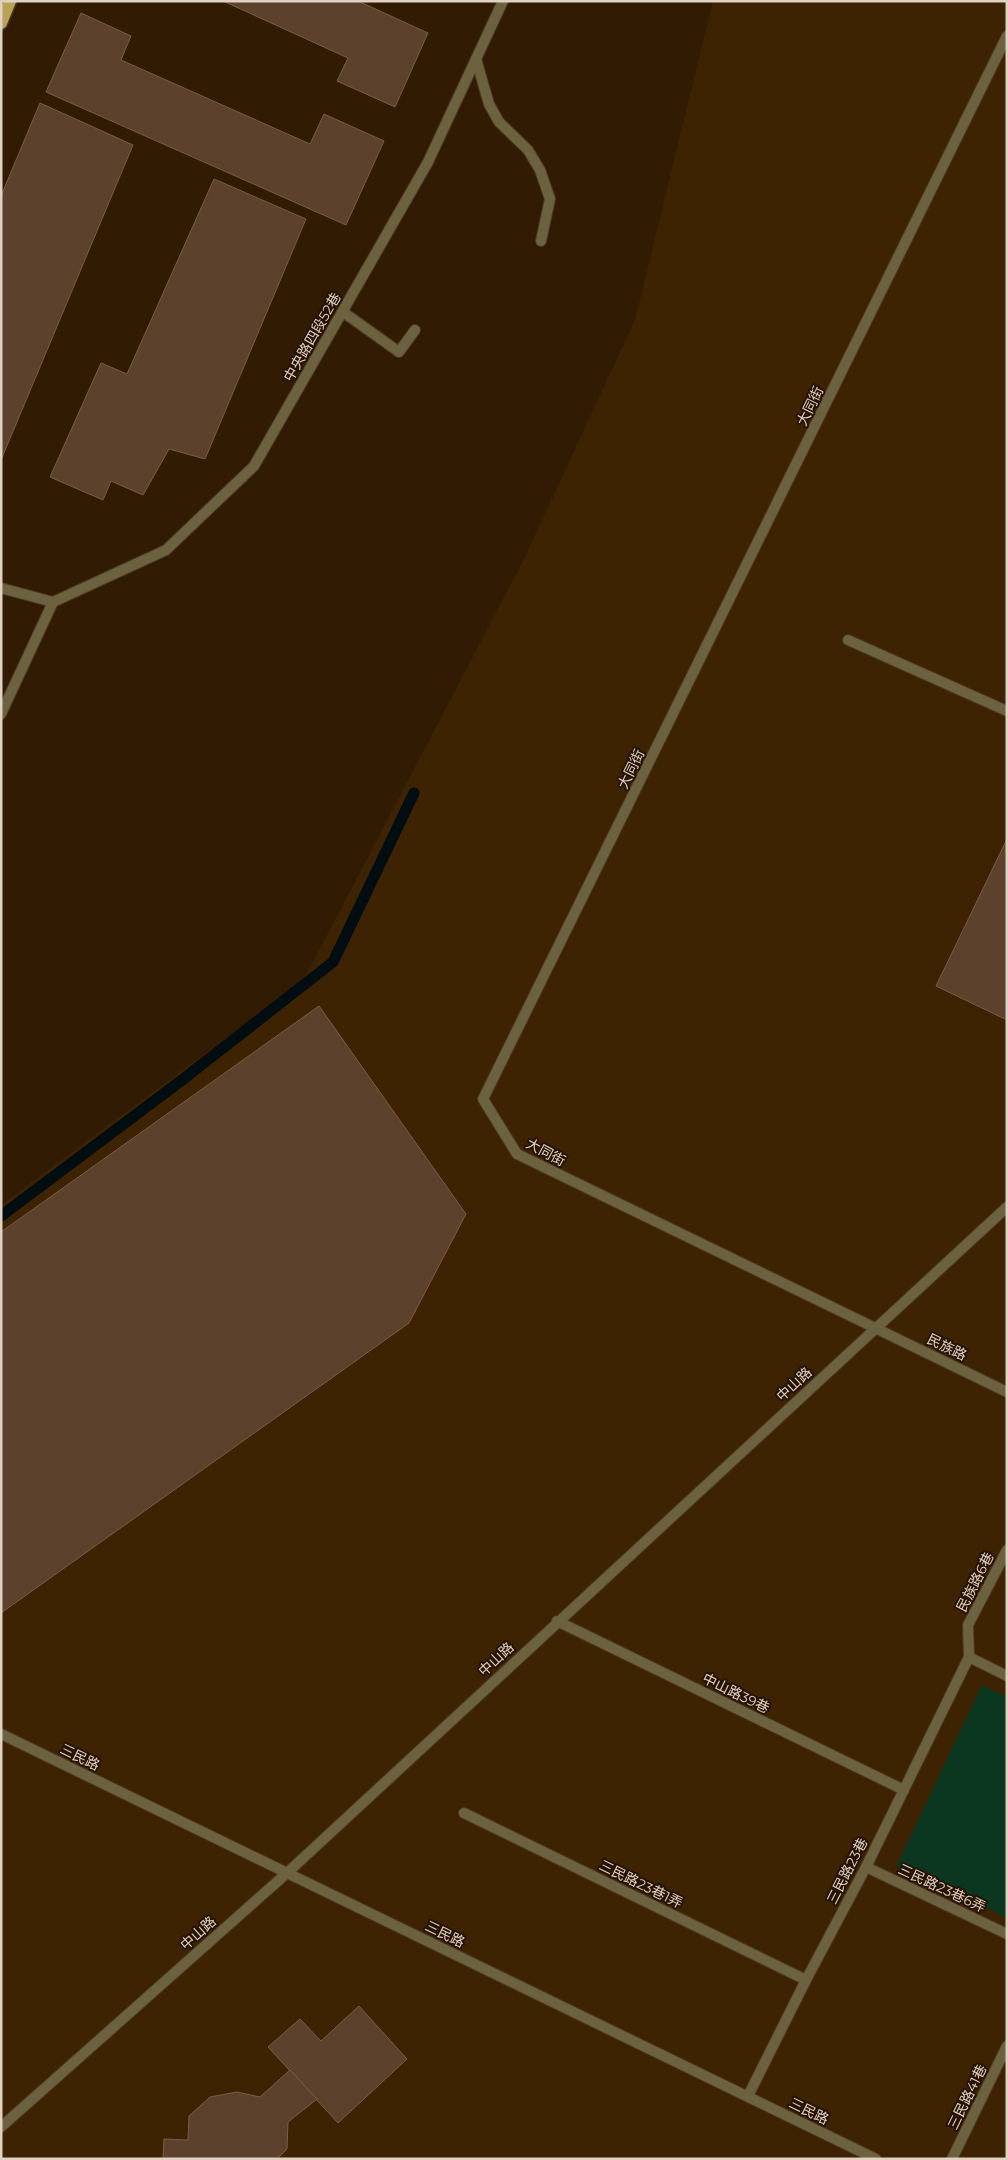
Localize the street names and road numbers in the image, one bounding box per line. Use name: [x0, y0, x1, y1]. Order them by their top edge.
street label: 中央路四段52巷: [279, 289, 345, 385]
street label: 大同街: [793, 383, 827, 429]
street label: 大同街: [614, 746, 648, 792]
street label: 大同街: [523, 1134, 569, 1170]
street label: 民族路: [924, 1330, 970, 1364]
street label: 中山路: [773, 1363, 815, 1405]
street label: 民族路6巷: [952, 1549, 998, 1615]
street label: 中山路: [475, 1638, 517, 1680]
street label: 中山路39巷: [700, 1669, 772, 1717]
street label: 三民路: [57, 1740, 103, 1774]
street label: 三民路23巷: [823, 1835, 871, 1907]
street label: 三民路23巷1弄: [596, 1856, 686, 1912]
street label: 三民路23巷6弄: [895, 1860, 989, 1916]
street label: 中山路: [176, 1912, 220, 1954]
street label: 三民路: [422, 1917, 468, 1951]
street label: 三民路41巷: [944, 2062, 990, 2132]
street label: 三民路: [786, 2094, 832, 2128]

